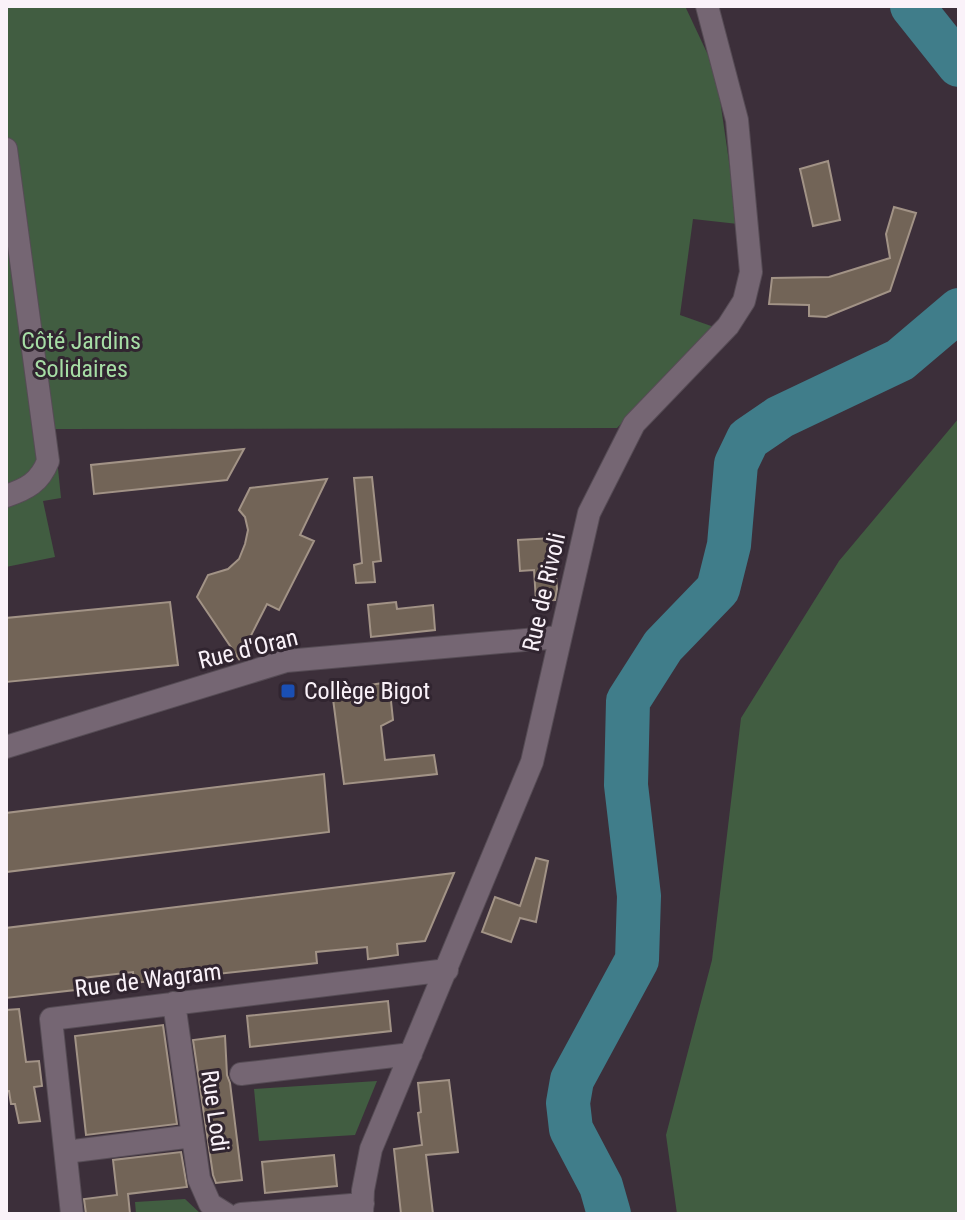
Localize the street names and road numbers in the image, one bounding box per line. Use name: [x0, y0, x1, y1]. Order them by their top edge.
street label: Rue de Rivoli: [517, 530, 571, 654]
street label: Rue d'Oran: [195, 623, 301, 675]
street label: Rue de Wagram: [73, 957, 223, 1003]
street label: Rue Lodi: [195, 1068, 235, 1154]

